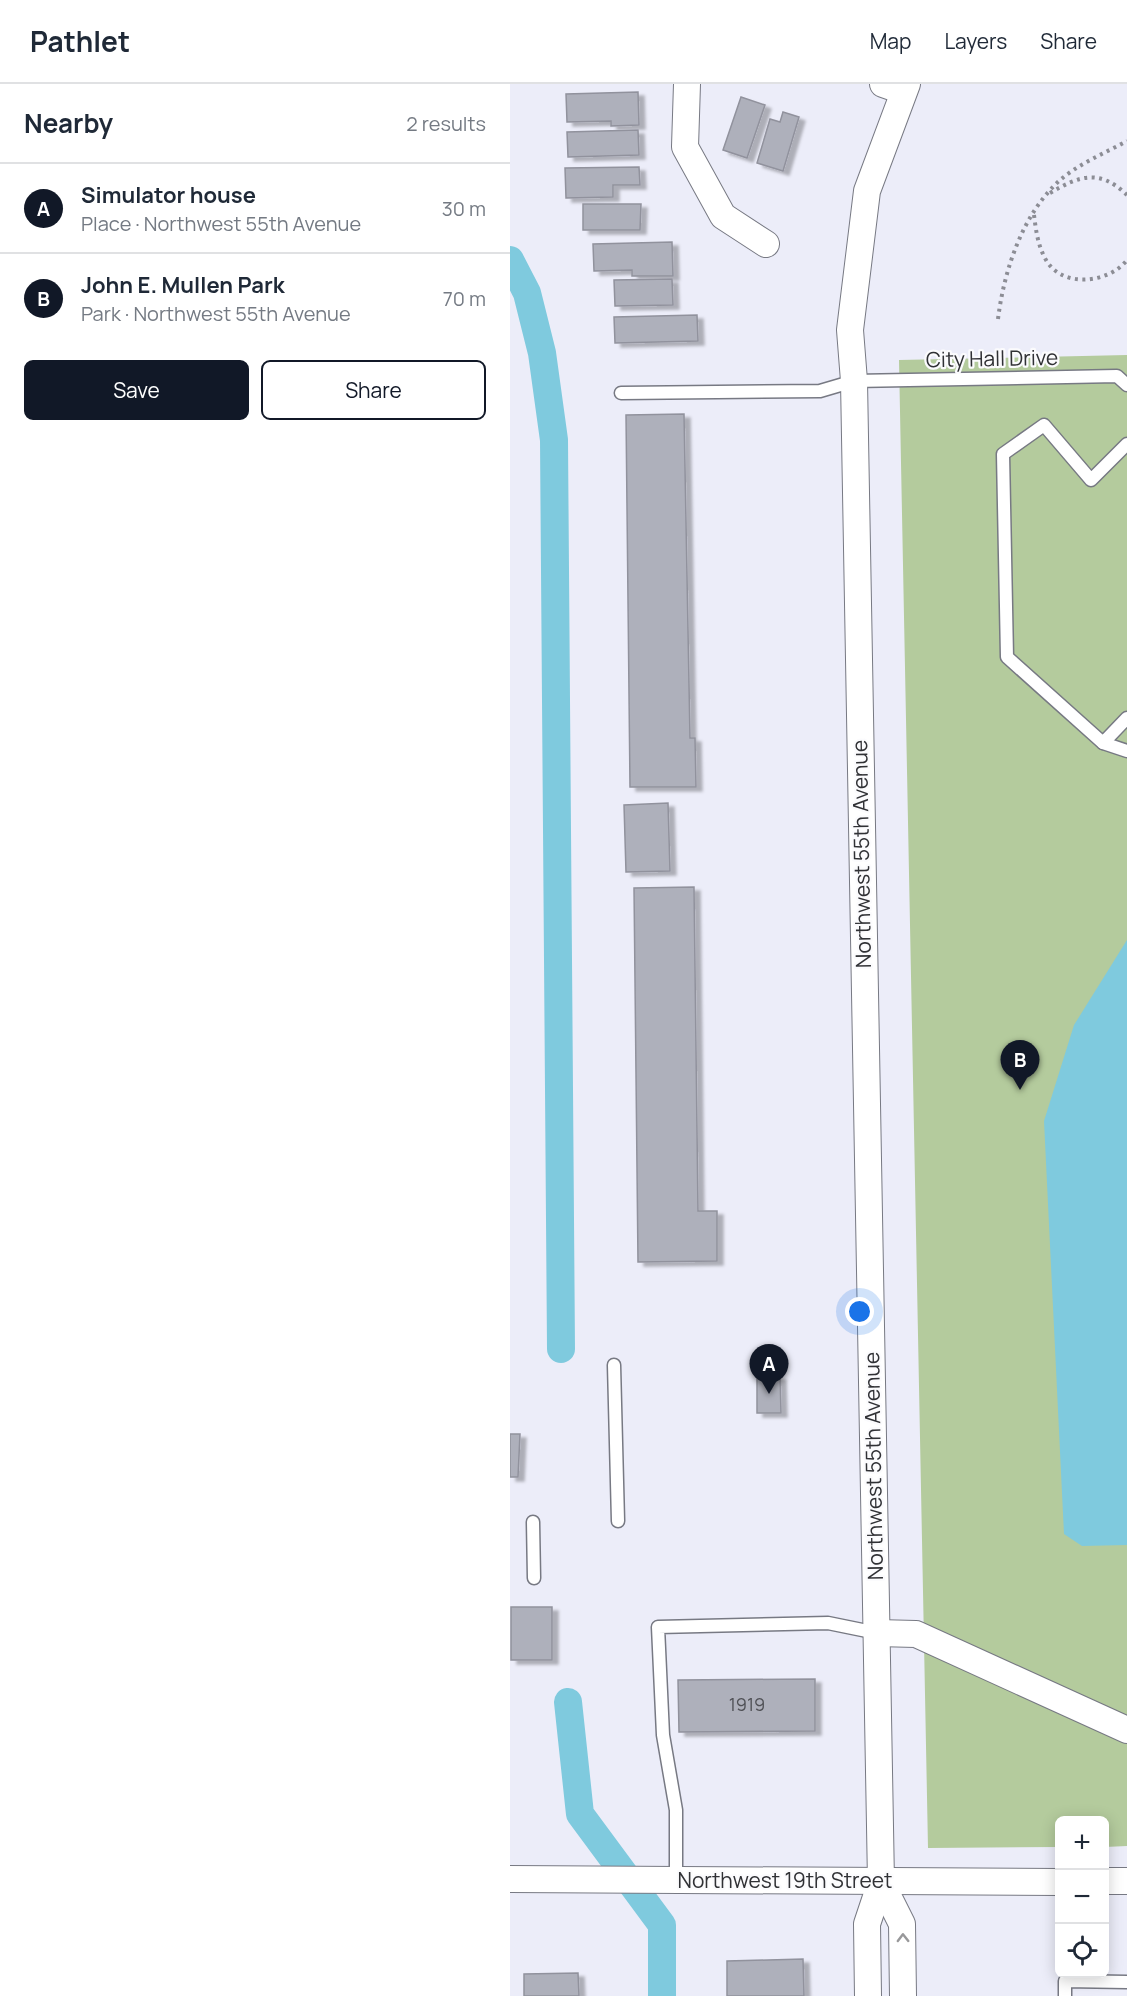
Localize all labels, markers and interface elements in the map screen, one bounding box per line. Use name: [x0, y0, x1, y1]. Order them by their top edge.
text: Pathlet: [30, 22, 130, 60]
text: Map: [870, 27, 911, 55]
text: Layers: [944, 27, 1007, 55]
text: Share: [1040, 27, 1097, 55]
text: Nearby: [24, 105, 113, 141]
text: 2 results: [406, 110, 486, 137]
text: Simulator house: [81, 180, 256, 210]
text: A: [37, 195, 50, 222]
text: 30 m: [442, 195, 486, 222]
text: Place · Northwest 55th Avenue: [81, 210, 361, 237]
text: John E. Mullen Park: [81, 270, 285, 300]
text: B: [37, 285, 50, 312]
text: 70 m: [443, 285, 486, 312]
text: Park · Northwest 55th Avenue: [81, 300, 351, 327]
street label: City Hall Drive: [926, 343, 1058, 373]
button: Save: [24, 360, 249, 420]
button: Share: [261, 360, 486, 420]
street label: Northwest 55th Avenue: [845, 740, 877, 968]
pin: B: [1000, 1040, 1040, 1090]
your location: [845, 1297, 874, 1326]
pin: A: [750, 1344, 788, 1394]
street label: Northwest 55th Avenue: [857, 1352, 889, 1580]
house number: 1919: [729, 1692, 765, 1716]
map controls: [1055, 1816, 1109, 1978]
button: +: [1055, 1816, 1109, 1870]
street label: Northwest 19th Street: [678, 1866, 892, 1894]
button: −: [1055, 1870, 1109, 1924]
button: locate: [1055, 1924, 1109, 1978]
one-way arrow: [896, 1933, 909, 1942]

